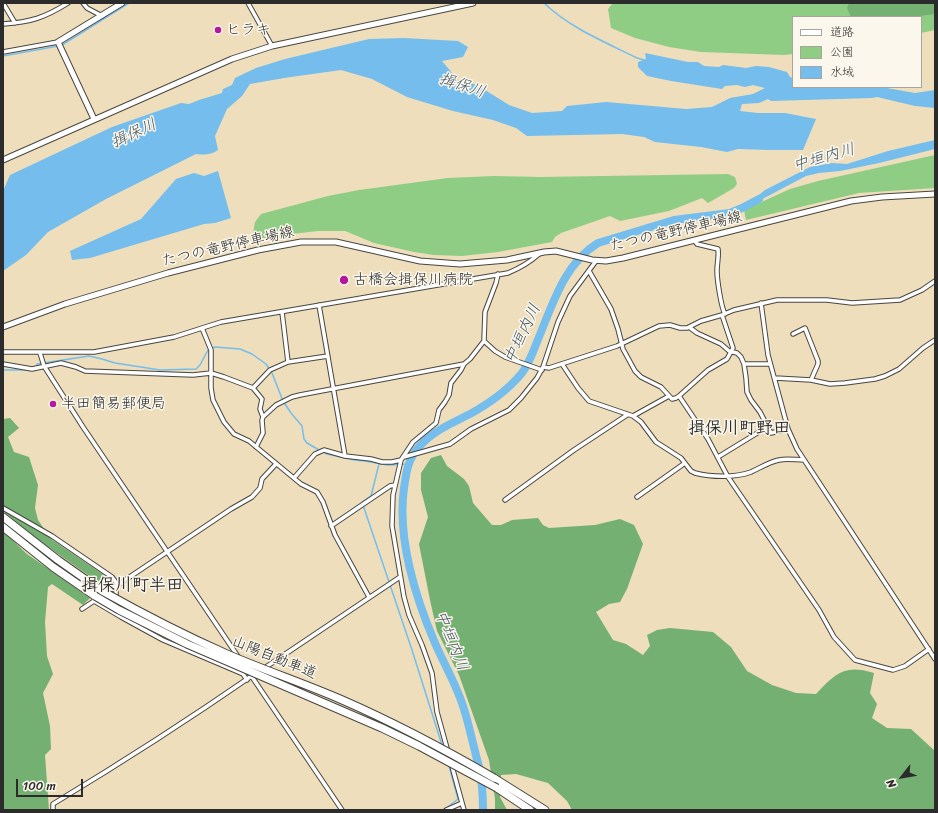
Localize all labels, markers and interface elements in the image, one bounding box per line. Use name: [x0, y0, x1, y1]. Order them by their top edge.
legend: [792, 16, 922, 88]
place label: ヒラキ: [226, 21, 271, 39]
text: 道路: [830, 21, 854, 43]
marker: ヒラキ: [213, 25, 223, 35]
text: 公園: [830, 41, 854, 63]
text: 水域: [830, 61, 854, 83]
water label: 揖保川: [436, 69, 488, 103]
water label: 揖保川: [108, 115, 160, 153]
water label: 中垣内川: [791, 140, 857, 176]
street label: たつの竜野停車場線: [608, 208, 744, 256]
street label: たつの竜野停車場線: [160, 223, 296, 271]
place label: 古橋会揖保川病院: [353, 271, 473, 289]
marker: 古橋会揖保川病院: [338, 274, 350, 286]
water label: 中垣内川: [501, 301, 545, 367]
place label: 半田簡易郵便局: [61, 395, 166, 413]
marker: 半田簡易郵便局: [48, 399, 58, 409]
district label: 揖保川町野田: [688, 419, 790, 439]
district label: 揖保川町半田: [81, 576, 183, 596]
water label: 中垣内川: [430, 608, 472, 674]
street label: 山陽自動車道: [229, 633, 319, 683]
north arrow: [882, 757, 922, 797]
scale bar: [18, 771, 85, 797]
text: 100 m: [23, 775, 56, 797]
text: N: [881, 775, 901, 792]

